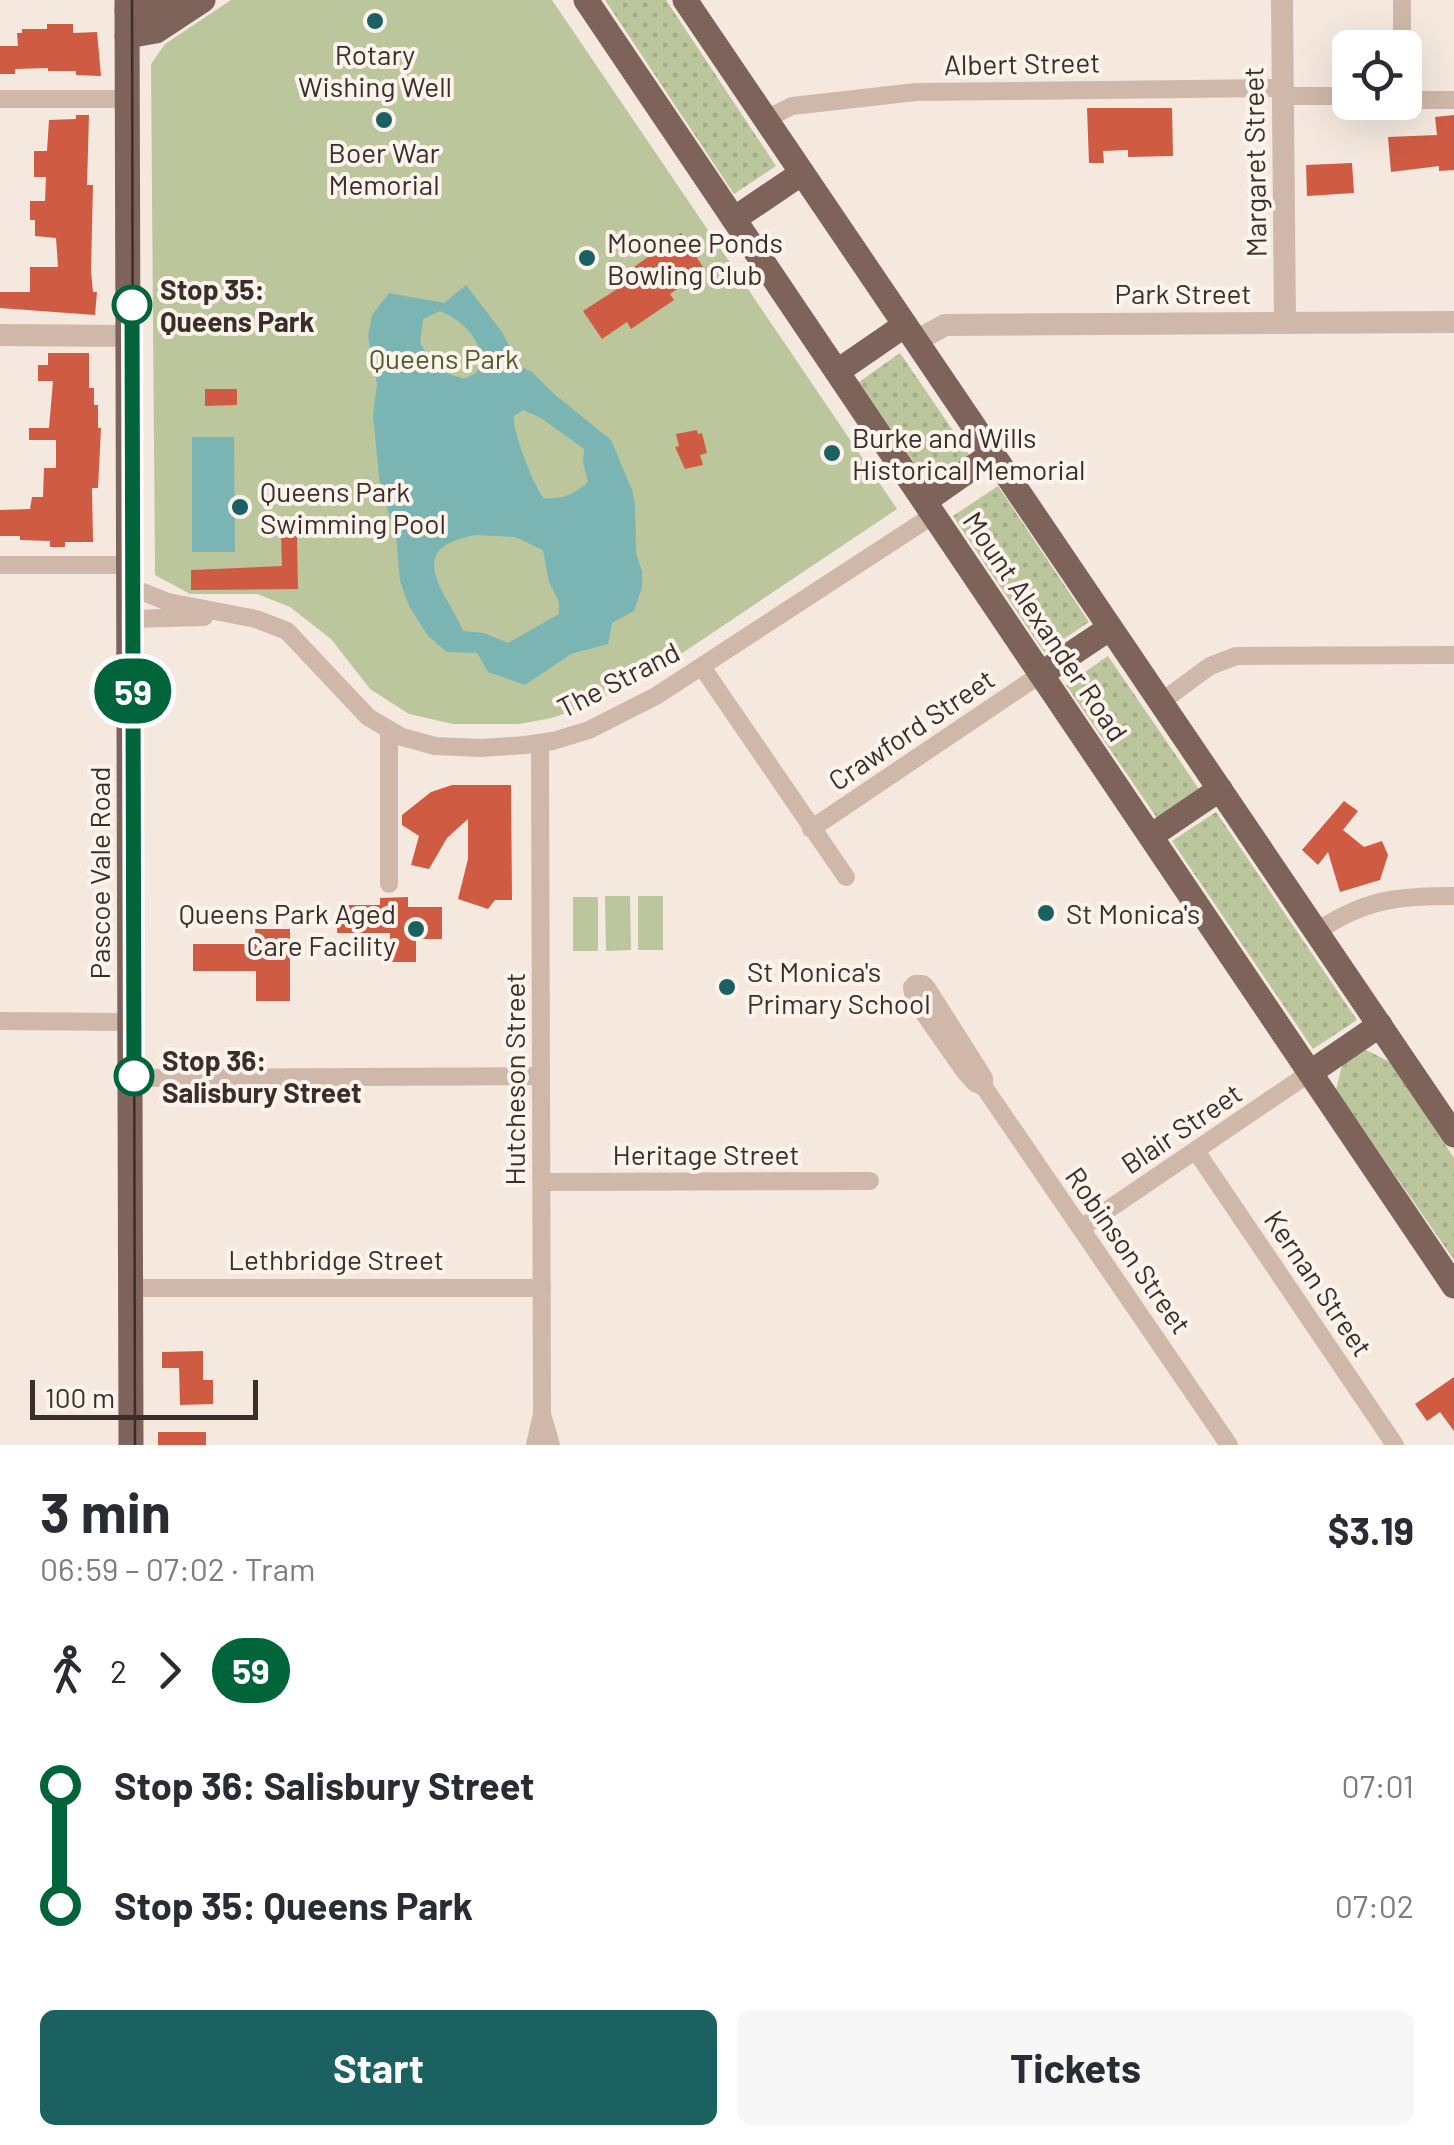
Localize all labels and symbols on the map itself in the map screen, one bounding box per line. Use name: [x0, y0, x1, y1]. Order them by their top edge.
marker: Rotary Wishing Well: [364, 10, 386, 32]
place label: Rotary Wishing Well: [298, 37, 452, 103]
street label: Albert Street: [944, 45, 1100, 81]
street label: Margaret Street: [1235, 66, 1273, 258]
marker: Boer War Memorial: [373, 109, 395, 131]
place label: Boer War Memorial: [328, 135, 440, 201]
place label: Moonee Ponds Bowling Club: [607, 225, 783, 291]
marker: Moonee Ponds Bowling Club: [576, 247, 598, 269]
place label: Stop 35: Queens Park: [160, 272, 314, 338]
street label: Park Street: [1114, 276, 1252, 310]
marker: Stop 35: Queens Park: [113, 286, 151, 324]
park label: Queens Park: [369, 341, 519, 375]
place label: Burke and Wills Historical Memorial: [852, 420, 1085, 486]
marker: Burke and Wills Historical Memorial: [821, 442, 843, 464]
place label: Queens Park Swimming Pool: [260, 474, 446, 540]
marker: Queens Park Swimming Pool: [229, 496, 251, 518]
street label: Mount Alexander Road: [957, 505, 1135, 747]
street label: The Strand: [551, 634, 685, 724]
line badge: 59: [88, 658, 178, 724]
street label: Crawford Street: [822, 661, 1000, 797]
street label: Pascoe Vale Road: [82, 767, 116, 979]
place label: Queens Park Aged Care Facility: [179, 896, 396, 962]
place label: St Monica's: [1066, 896, 1200, 930]
marker: St Monica's: [1035, 902, 1057, 924]
marker: Queens Park Aged Care Facility: [405, 918, 427, 940]
place label: St Monica's Primary School: [747, 954, 931, 1020]
street label: Hutcheson Street: [497, 972, 531, 1186]
marker: St Monica's Primary School: [716, 976, 738, 998]
place label: Stop 36: Salisbury Street: [162, 1043, 362, 1109]
marker: Stop 36: Salisbury Street: [115, 1057, 153, 1095]
street label: Blair Street: [1114, 1075, 1248, 1181]
street label: Heritage Street: [612, 1137, 800, 1171]
street label: Robinson Street: [1059, 1160, 1199, 1340]
street label: Kernan Street: [1258, 1204, 1380, 1362]
street label: Lethbridge Street: [228, 1242, 444, 1276]
scale bar: [30, 1375, 258, 1420]

